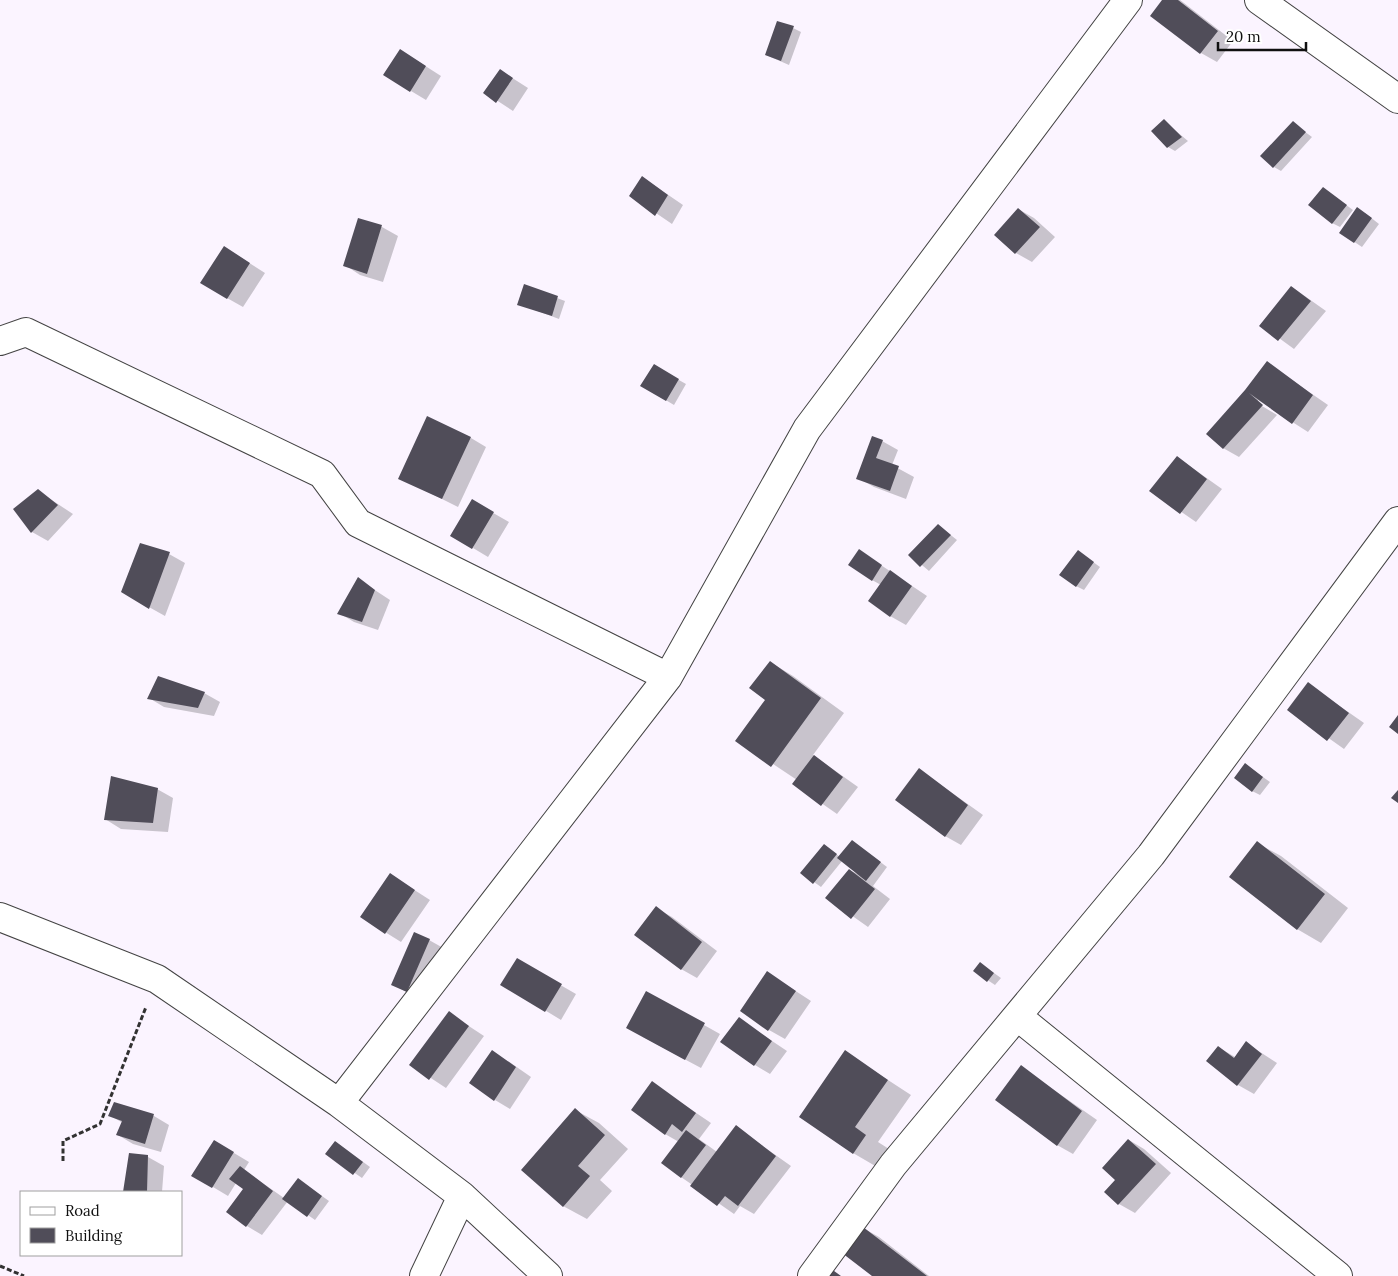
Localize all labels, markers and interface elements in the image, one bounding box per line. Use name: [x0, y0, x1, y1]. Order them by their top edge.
scale bar: [1218, 20, 1306, 52]
text: 20 m: [1226, 27, 1261, 46]
legend: [20, 1191, 182, 1256]
text: Road: [65, 1201, 100, 1220]
text: Building: [65, 1226, 123, 1245]

